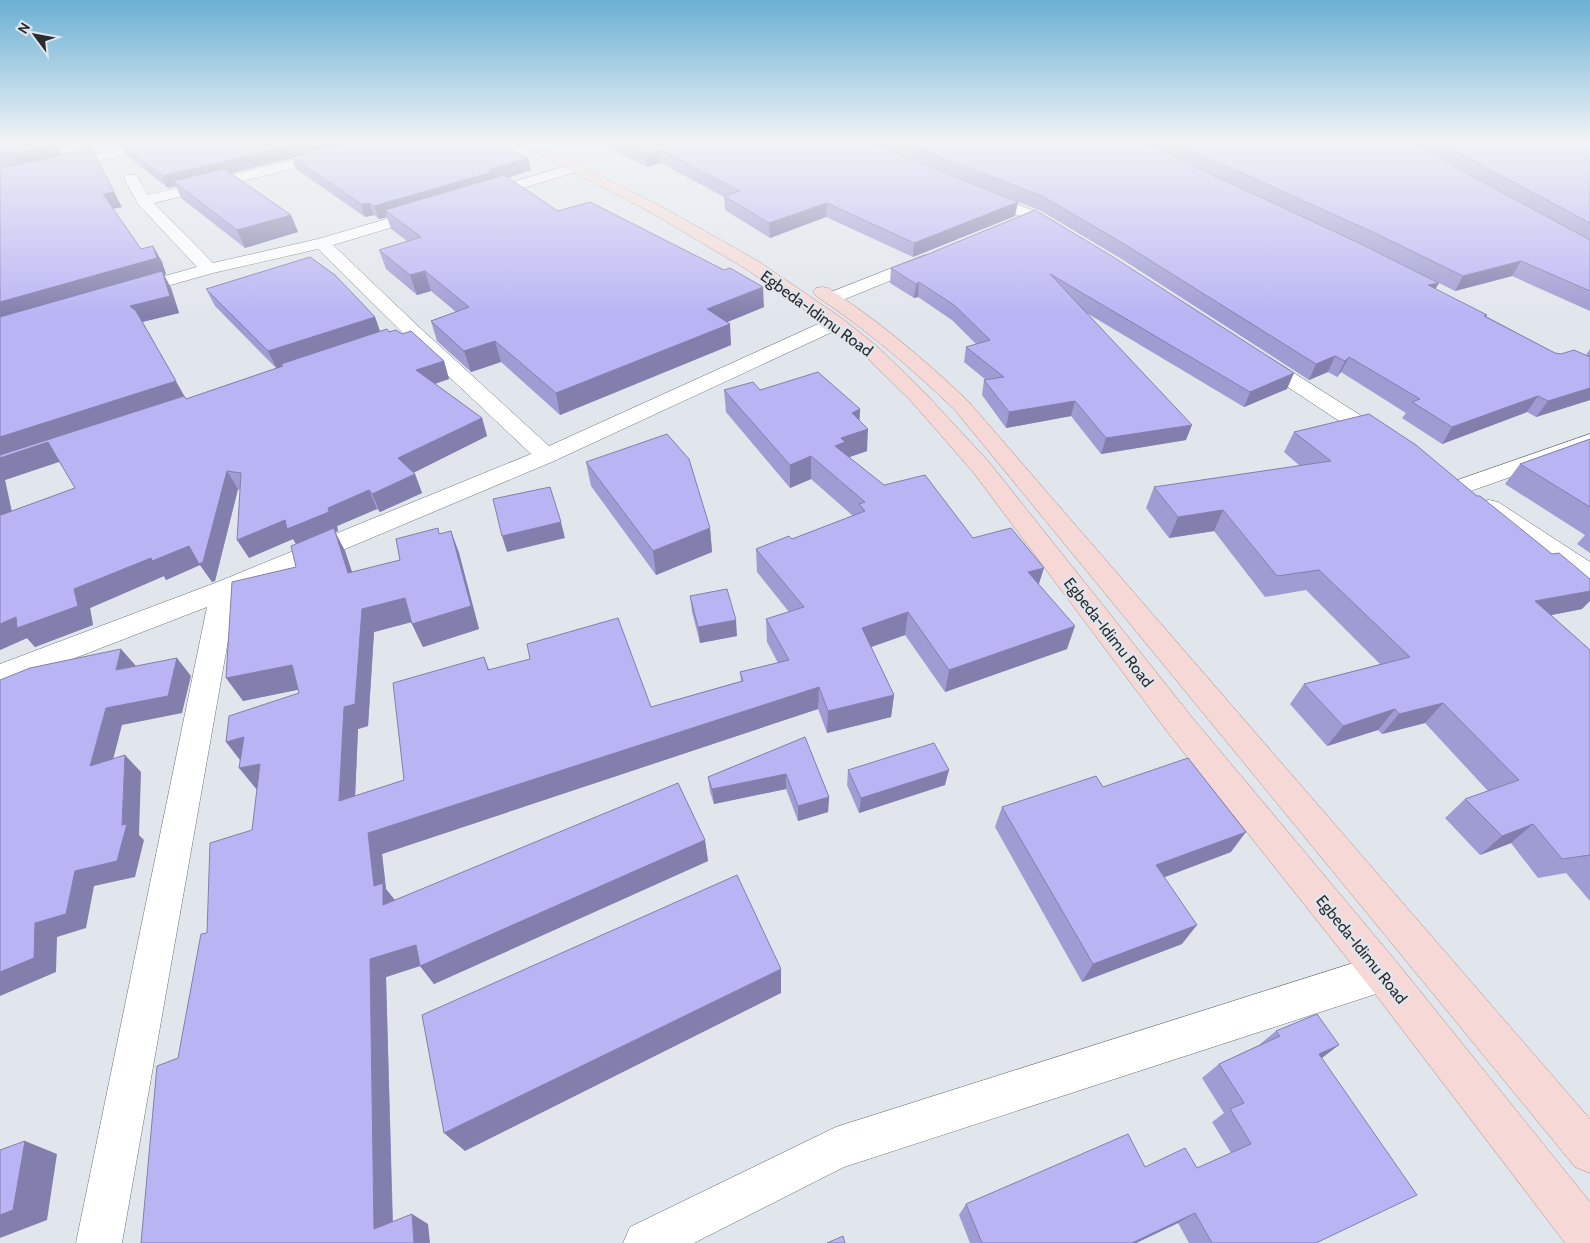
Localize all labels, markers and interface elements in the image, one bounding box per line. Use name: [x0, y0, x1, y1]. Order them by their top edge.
north arrow: [10, 10, 60, 60]
text: N: [14, 19, 34, 37]
street label: Egbeda-Idimu Road: [757, 266, 876, 360]
street label: Egbeda-Idimu Road: [1060, 574, 1157, 691]
street label: Egbeda-Idimu Road: [1312, 891, 1411, 1007]

